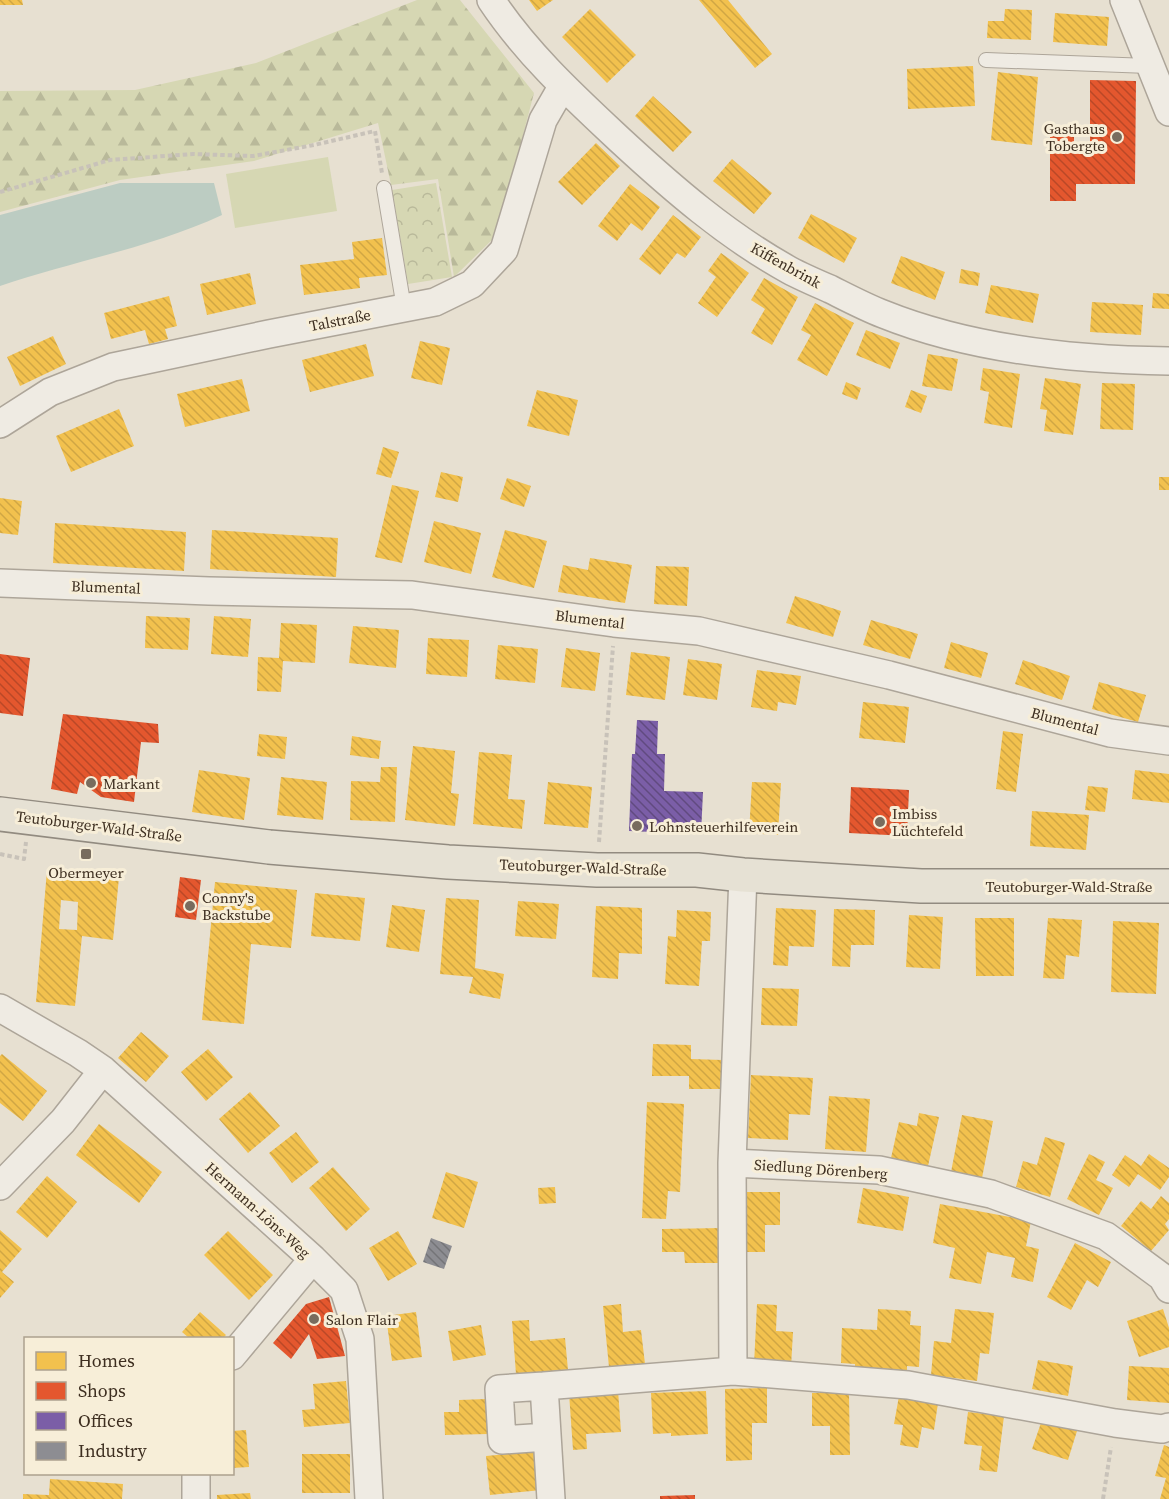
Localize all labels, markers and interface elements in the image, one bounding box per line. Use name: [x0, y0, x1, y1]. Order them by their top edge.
place label: Gasthaus Tobergte: [1044, 118, 1105, 156]
marker: Gasthaus Tobergte: [1110, 130, 1124, 144]
street label: Kiffenbrink: [747, 237, 826, 293]
street label: Talstraße: [307, 304, 373, 336]
street label: Blumental: [71, 575, 142, 599]
street label: Blumental: [554, 604, 626, 634]
street label: Blumental: [1029, 702, 1102, 740]
place label: Markant: [103, 773, 160, 794]
marker: Markant: [84, 776, 98, 790]
place label: Imbiss Lüchtefeld: [892, 803, 964, 841]
street label: Teutoburger-Wald-Straße: [15, 805, 184, 847]
marker: Imbiss Lüchtefeld: [873, 815, 887, 829]
place label: Lohnsteuerhilfeverein: [649, 816, 798, 837]
marker: Lohnsteuerhilfeverein: [630, 819, 644, 833]
marker: Obermeyer: [79, 847, 93, 861]
street label: Teutoburger-Wald-Straße: [499, 854, 667, 880]
place label: Obermeyer: [48, 862, 124, 883]
street label: Teutoburger-Wald-Straße: [985, 876, 1153, 897]
place label: Conny's Backstube: [202, 887, 271, 925]
marker: Conny's Backstube: [183, 899, 197, 913]
street label: Siedlung Dörenberg: [754, 1154, 889, 1184]
street label: Hermann-Löns-Weg: [201, 1157, 315, 1263]
place label: Salon Flair: [326, 1309, 399, 1330]
marker: Salon Flair: [307, 1312, 321, 1326]
legend: [24, 1337, 234, 1475]
text: Homes: [78, 1348, 135, 1373]
text: Shops: [78, 1378, 126, 1403]
text: Offices: [78, 1408, 133, 1433]
text: Industry: [78, 1438, 148, 1463]

